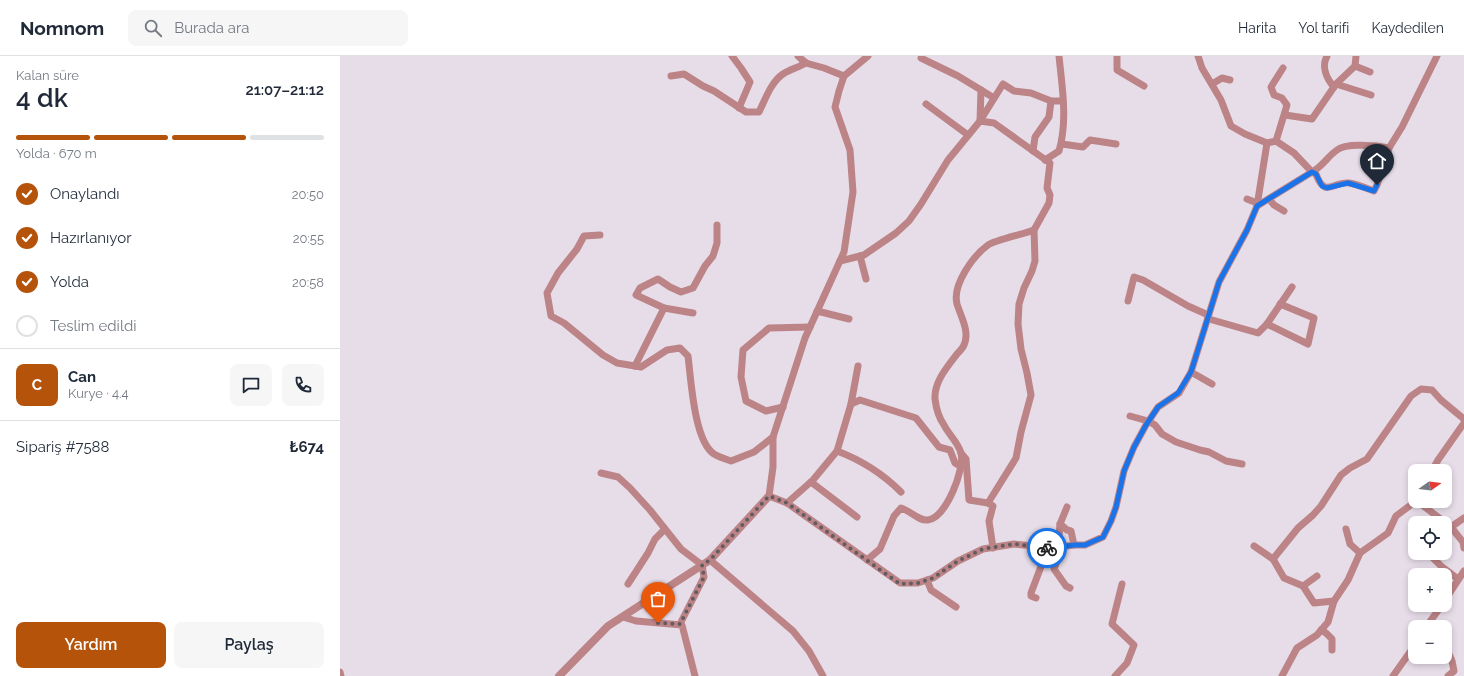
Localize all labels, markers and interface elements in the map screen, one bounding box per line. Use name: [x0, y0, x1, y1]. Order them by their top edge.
search box: [128, 10, 408, 46]
text: Nomnom: [20, 17, 104, 39]
icon: search: [142, 17, 164, 39]
text: Burada ara: [174, 19, 249, 37]
text: Harita: [1238, 20, 1276, 36]
text: Yol tarifi: [1298, 20, 1349, 36]
text: Kaydedilen: [1371, 20, 1444, 36]
text: Kalan süre: [16, 68, 79, 83]
text: 21:07–21:12: [245, 81, 324, 99]
text: 4 dk: [16, 83, 68, 113]
pin: [1360, 144, 1394, 185]
text: Yolda · 670 m: [16, 146, 97, 161]
icon: home: [1366, 150, 1388, 172]
icon: check: [16, 183, 38, 205]
text: Onaylandı: [50, 185, 120, 203]
text: 20:50: [292, 187, 324, 202]
icon: check: [16, 227, 38, 249]
text: Hazırlanıyor: [50, 229, 131, 247]
text: 20:55: [293, 231, 324, 246]
icon: check: [16, 271, 38, 293]
text: Yolda: [50, 273, 89, 291]
text: 20:58: [292, 275, 324, 290]
text: Teslim edildi: [50, 317, 137, 335]
button: chat: [230, 364, 272, 406]
button: phone: [282, 364, 324, 406]
text: Can: [68, 368, 96, 386]
text: C: [32, 376, 42, 394]
text: Kurye · 4.4: [68, 386, 129, 401]
text: Sipariş #7588: [16, 438, 109, 456]
text: ₺674: [290, 438, 324, 456]
north arrow: [1408, 464, 1452, 508]
map controls: [1408, 464, 1452, 664]
button: locate: [1408, 516, 1452, 560]
courier: [1027, 528, 1067, 568]
icon: bike: [1036, 537, 1058, 559]
button: +: [1408, 568, 1452, 612]
pin: [641, 582, 675, 623]
icon: bag: [647, 588, 669, 610]
button: −: [1408, 620, 1452, 664]
button: Yardım: [16, 622, 166, 668]
button: Paylaş: [174, 622, 324, 668]

